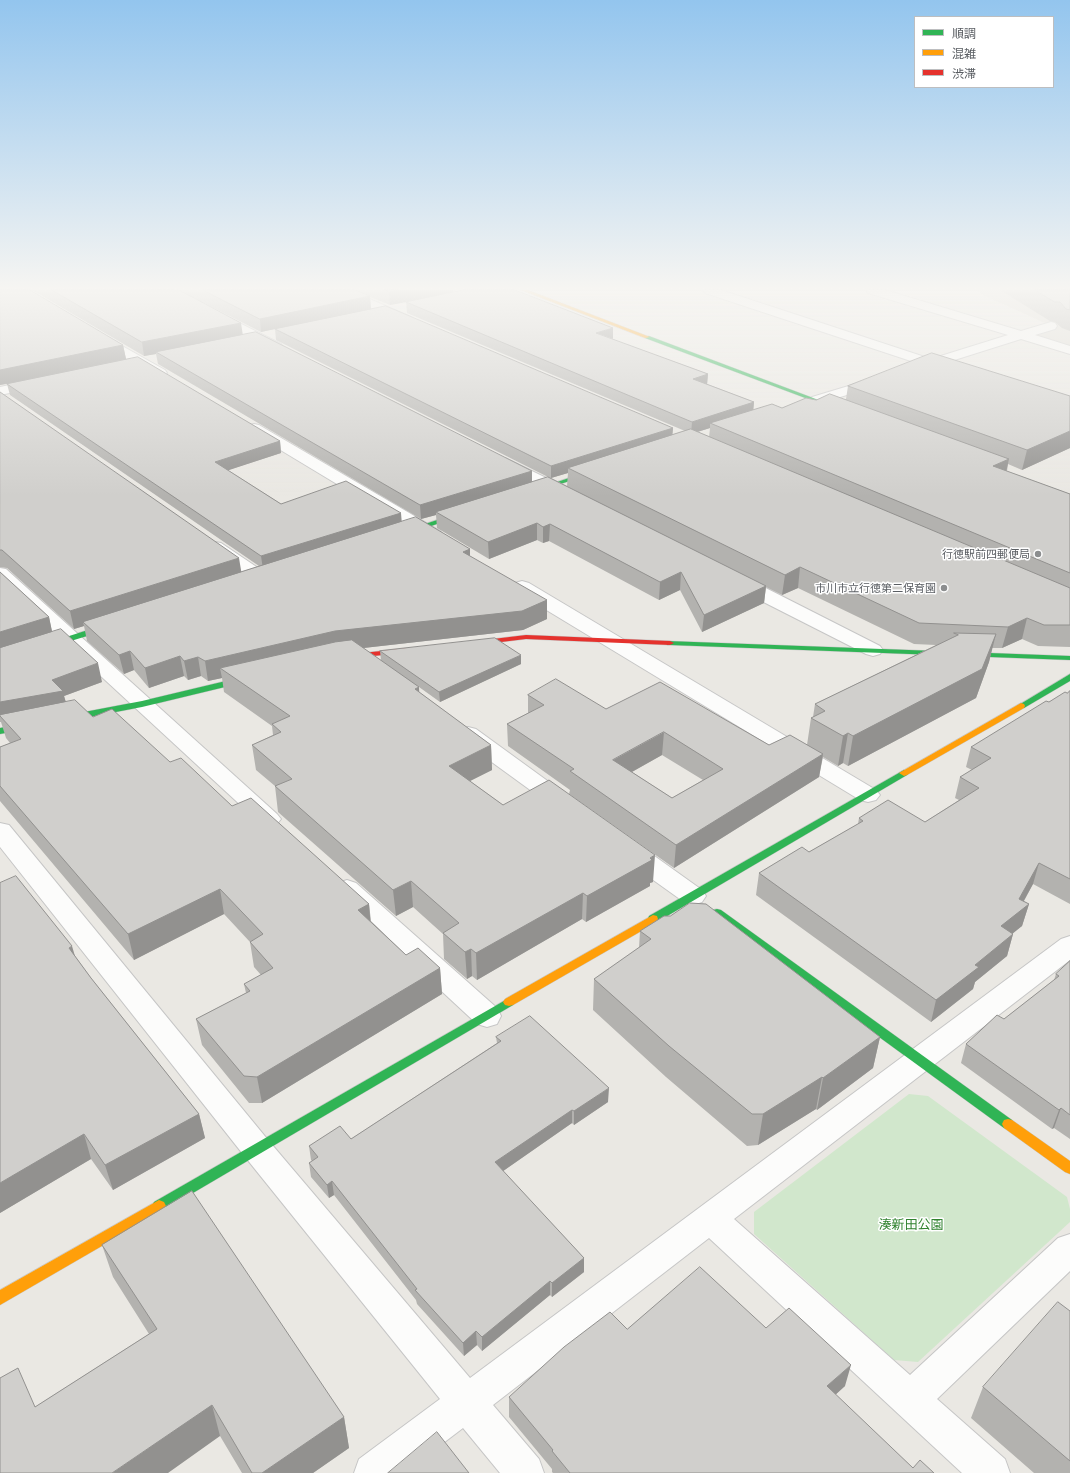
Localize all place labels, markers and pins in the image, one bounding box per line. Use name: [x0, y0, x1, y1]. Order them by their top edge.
place label: 行徳駅前四郵便局: [942, 547, 1030, 561]
marker: 行徳駅前四郵便局: [1033, 549, 1043, 559]
place label: 市川市立行徳第二保育園: [815, 581, 936, 595]
marker: 市川市立行徳第二保育園: [939, 583, 949, 593]

